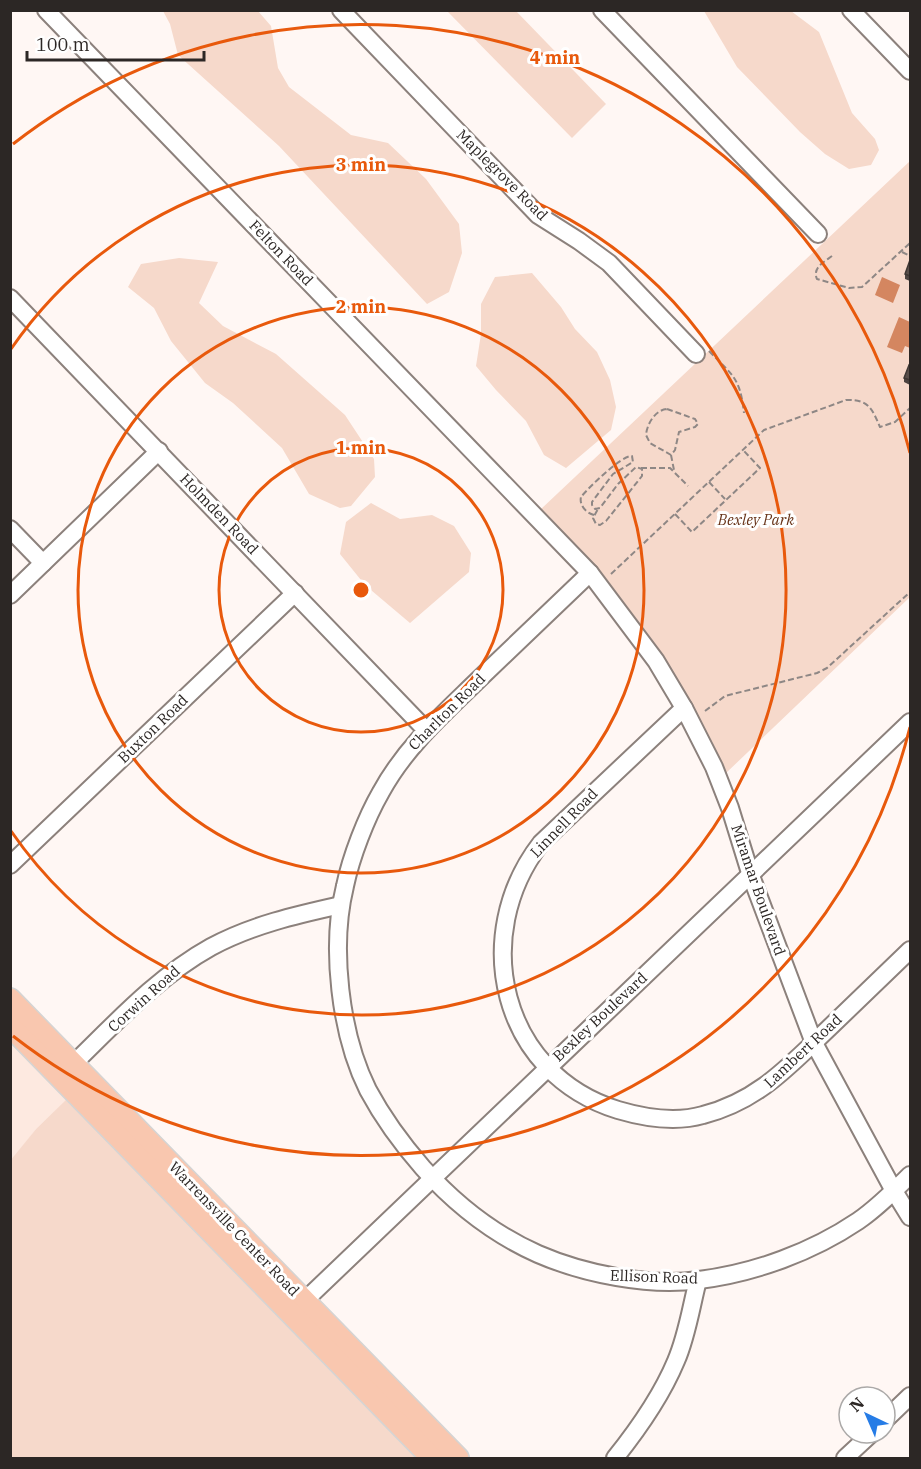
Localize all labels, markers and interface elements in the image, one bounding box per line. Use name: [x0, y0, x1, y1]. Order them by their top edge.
scale bar: [27, 24, 204, 62]
text: 100 m: [36, 33, 90, 56]
text: 4 min: [530, 46, 580, 69]
street label: Maplegrove Road: [453, 125, 552, 224]
text: 3 min: [336, 153, 386, 176]
street label: Felton Road: [245, 216, 317, 289]
text: 2 min: [336, 295, 386, 318]
text: 1 min: [336, 436, 386, 459]
street label: Holmden Road: [176, 469, 263, 558]
park label: Bexley Park: [717, 510, 794, 529]
centre of rings: [351, 580, 371, 600]
street label: Charlton Road: [404, 669, 489, 754]
street label: Buxton Road: [114, 690, 192, 767]
street label: Linnell Road: [526, 784, 601, 861]
street label: Miramar Boulevard: [727, 822, 790, 958]
street label: Corwin Road: [104, 961, 184, 1036]
street label: Bexley Boulevard: [548, 968, 651, 1065]
street label: Lambert Road: [760, 1010, 846, 1092]
street label: Warrensville Center Road: [165, 1157, 304, 1300]
street label: Ellison Road: [610, 1265, 698, 1288]
north arrow: [837, 1385, 897, 1445]
text: N: [845, 1393, 868, 1416]

